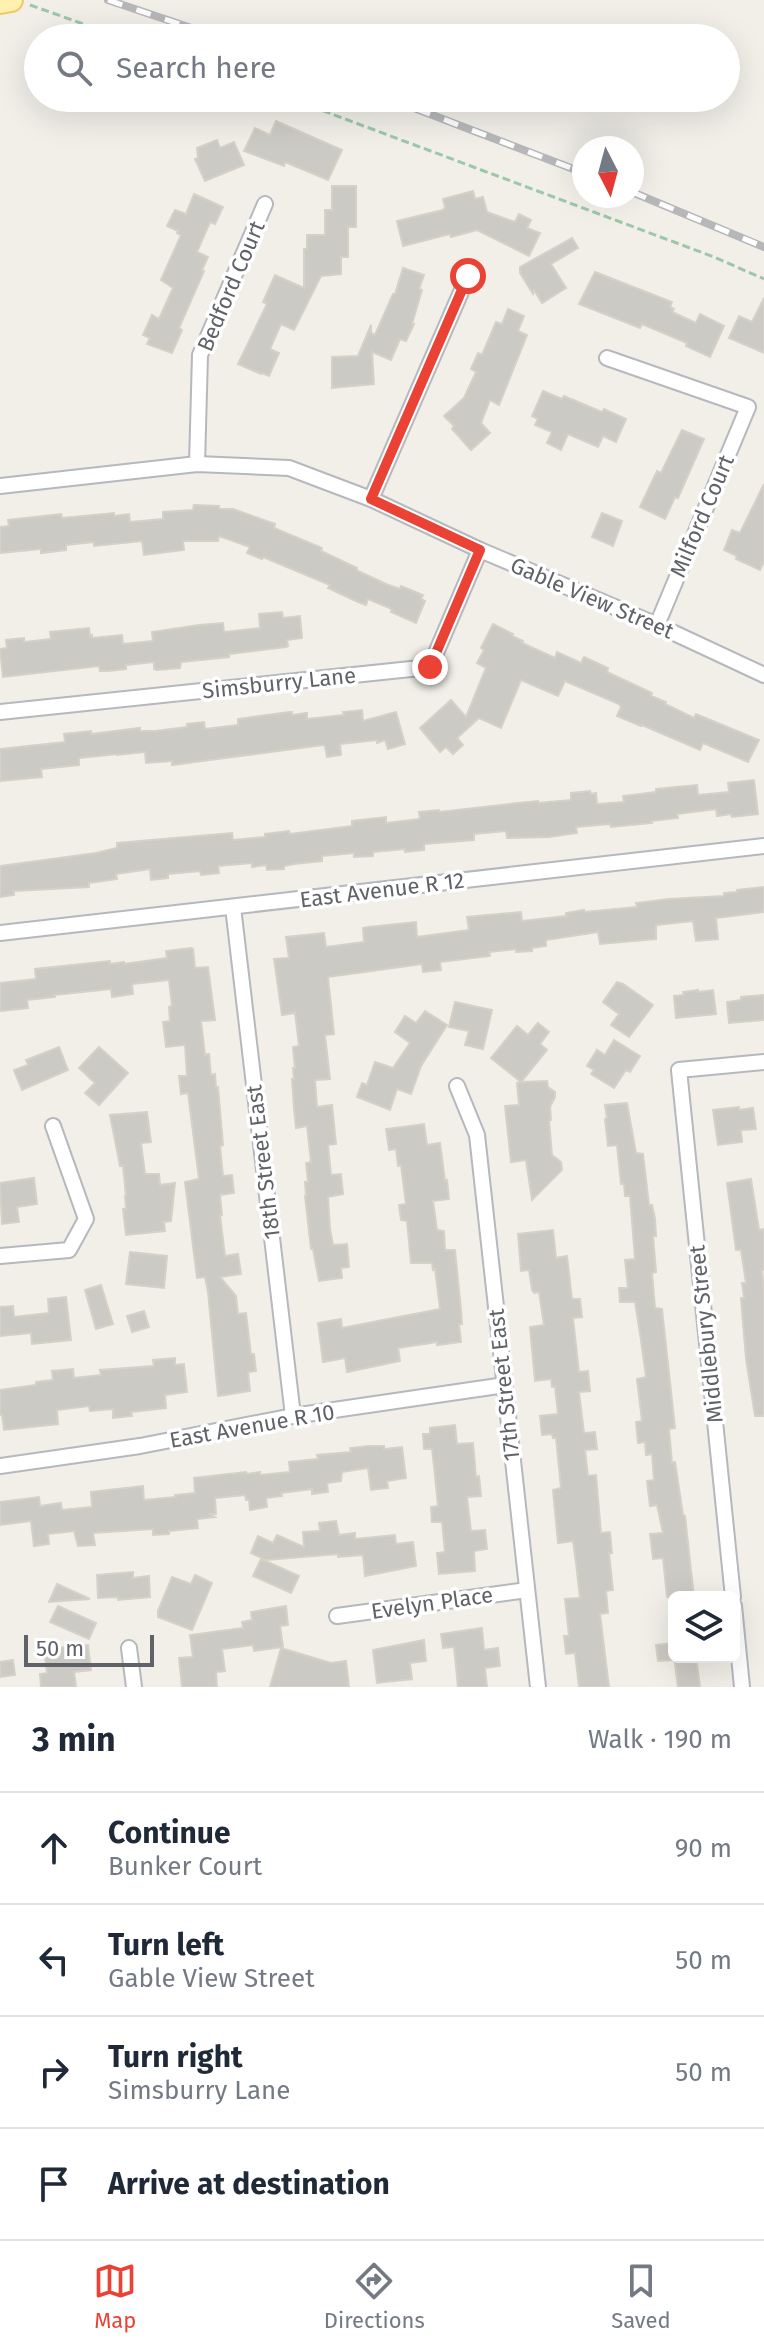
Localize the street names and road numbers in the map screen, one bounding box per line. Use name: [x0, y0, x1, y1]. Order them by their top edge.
street label: Bedford Court: [191, 217, 271, 355]
street label: Milford Court: [664, 451, 740, 581]
street label: Gable View Street: [506, 551, 678, 645]
street label: Simsburry Lane: [201, 662, 357, 704]
street label: East Avenue R 12: [298, 867, 466, 913]
street label: 18th Street East: [240, 1083, 286, 1241]
street label: Middlebury Street: [683, 1244, 729, 1424]
street label: 17th Street East: [483, 1307, 525, 1462]
street label: East Avenue R 10: [167, 1398, 337, 1454]
street label: Evelyn Place: [369, 1581, 495, 1625]

